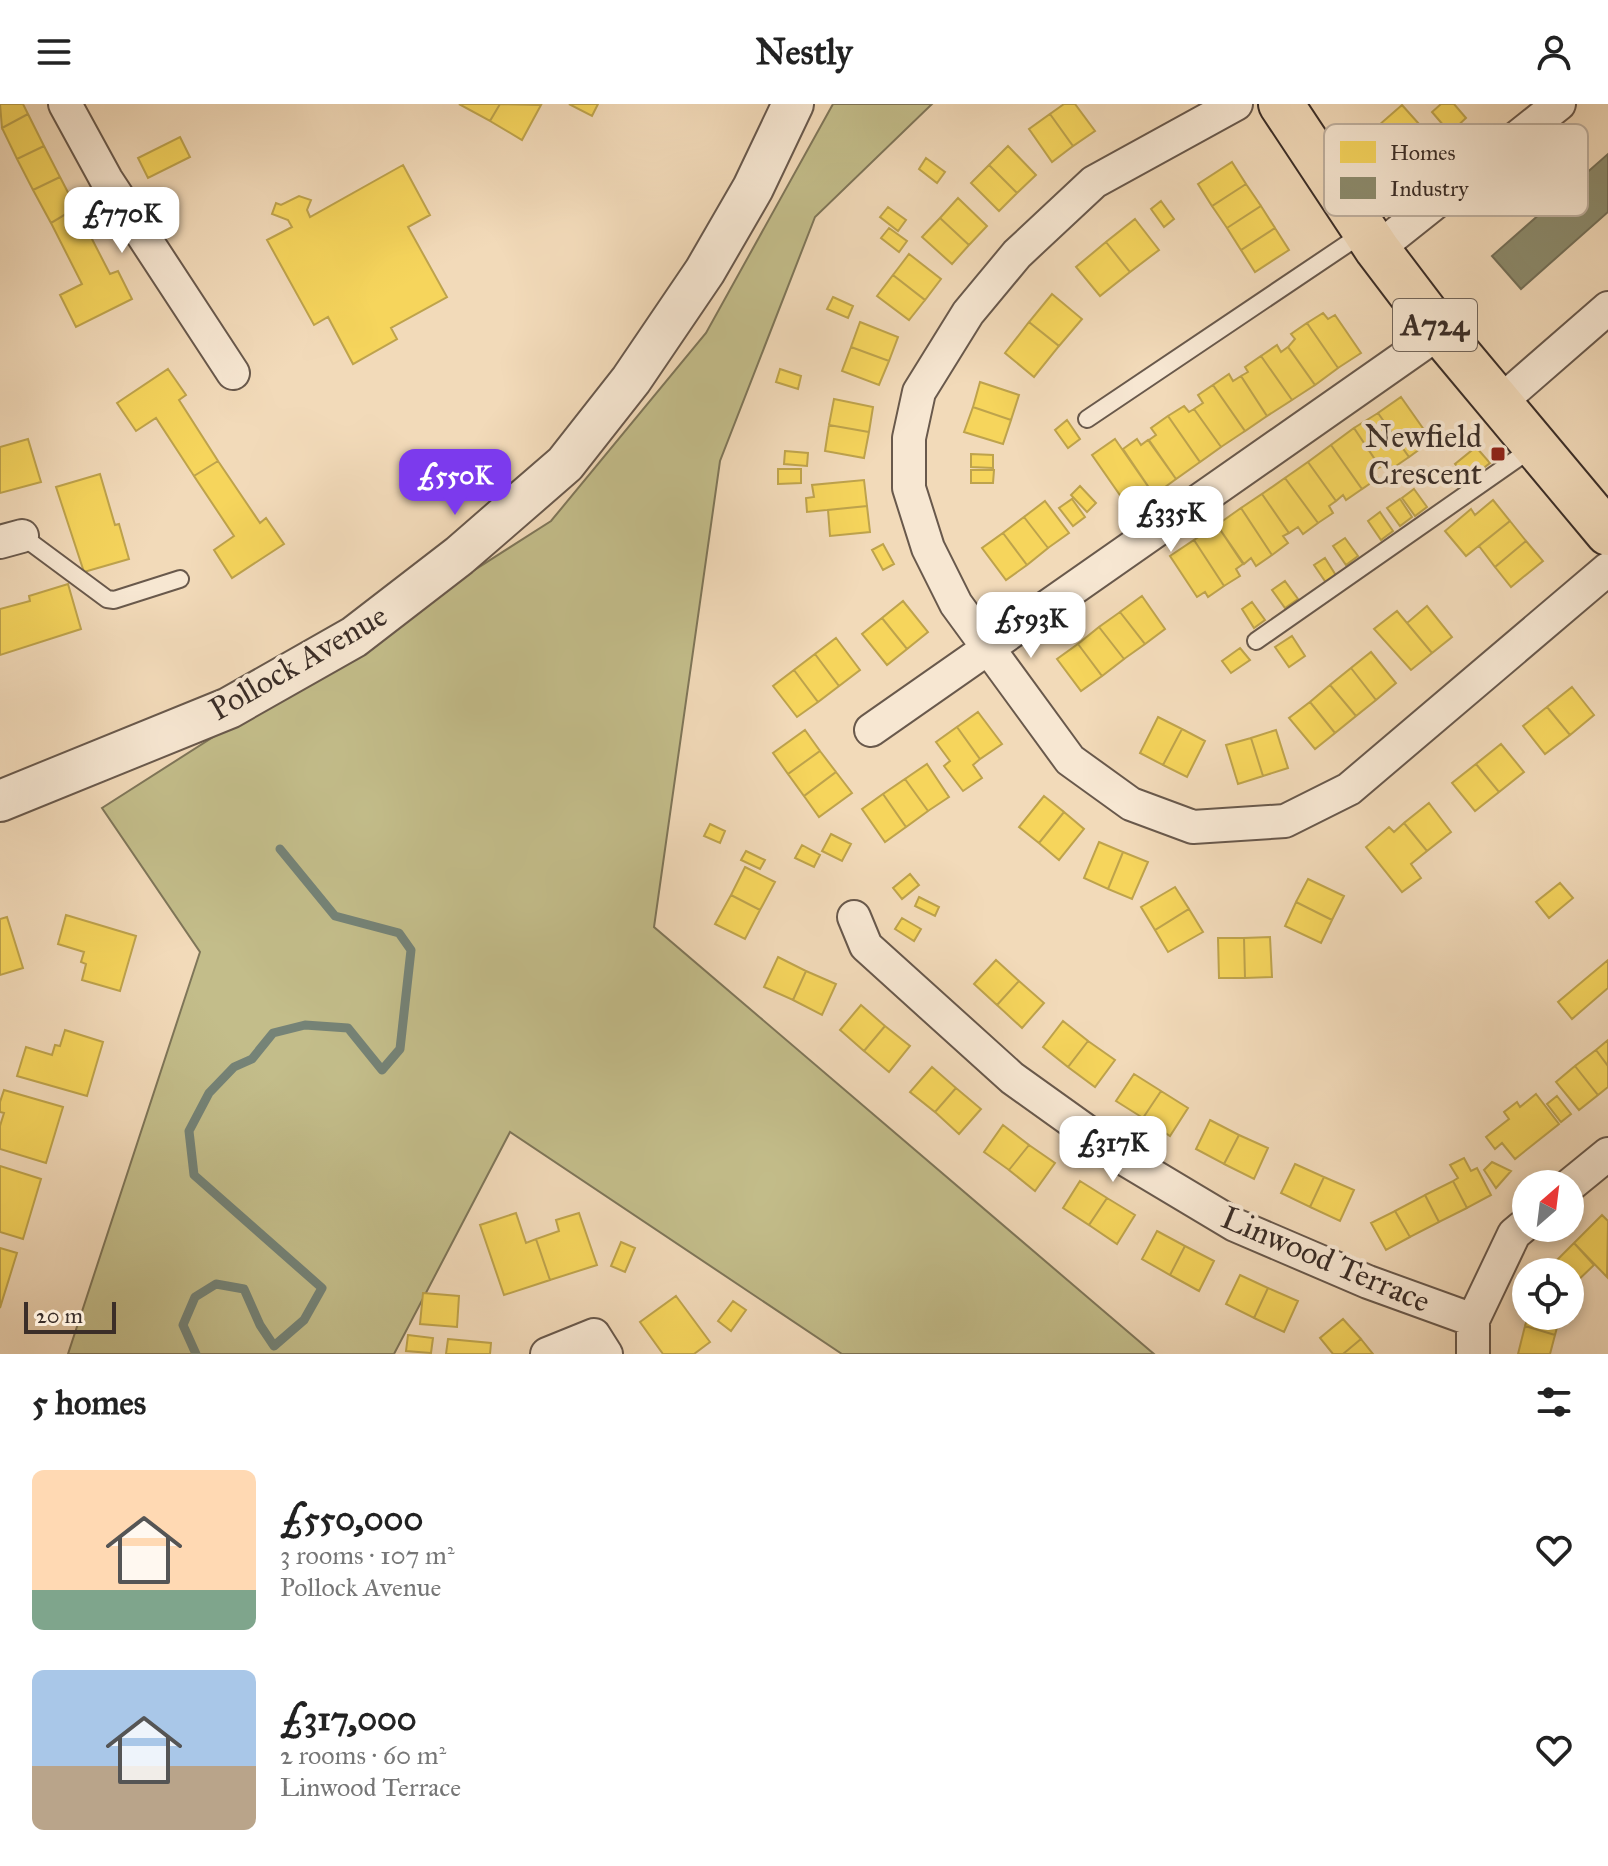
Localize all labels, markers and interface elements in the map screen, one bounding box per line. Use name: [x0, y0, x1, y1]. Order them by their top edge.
icon: menu: [32, 30, 76, 74]
text: Nestly: [756, 30, 852, 74]
icon: person: [1532, 30, 1576, 74]
legend: [1324, 124, 1588, 216]
text: Homes: [1390, 139, 1456, 166]
text: Industry: [1390, 175, 1469, 202]
pin: £770K: [66, 187, 178, 255]
text: £770K: [82, 197, 162, 229]
road number: A724: [1393, 299, 1477, 351]
place label: Newfield Crescent: [1365, 417, 1482, 493]
marker: Newfield Crescent: [1489, 445, 1507, 463]
pin: £550K: [399, 449, 511, 517]
text: £550K: [417, 459, 493, 491]
pin: £335K: [1115, 486, 1227, 554]
text: £335K: [1136, 496, 1206, 528]
pin: £593K: [975, 592, 1087, 660]
street label: Pollock Avenue: [202, 596, 394, 729]
text: £593K: [995, 602, 1067, 634]
pin: £317K: [1057, 1116, 1169, 1184]
text: £317K: [1077, 1126, 1149, 1158]
north arrow: [1512, 1170, 1584, 1242]
map controls: [1512, 1170, 1584, 1330]
street label: Linwood Terrace: [1216, 1198, 1436, 1321]
button: locate: [1512, 1258, 1584, 1330]
scale bar: [24, 1298, 116, 1334]
text: 20 m: [36, 1302, 83, 1329]
icon: filters: [1532, 1380, 1576, 1424]
text: 5 homes: [32, 1382, 146, 1423]
text: £550,000: [280, 1498, 423, 1539]
icon: home: [96, 1502, 192, 1598]
icon: heart: [1532, 1528, 1576, 1572]
text: 3 rooms · 107 m²: [280, 1539, 455, 1571]
text: Pollock Avenue: [280, 1571, 441, 1603]
text: £317,000: [280, 1698, 417, 1739]
icon: home: [96, 1702, 192, 1798]
icon: heart: [1532, 1728, 1576, 1772]
text: 2 rooms · 60 m²: [280, 1739, 446, 1771]
text: Linwood Terrace: [280, 1771, 461, 1803]

